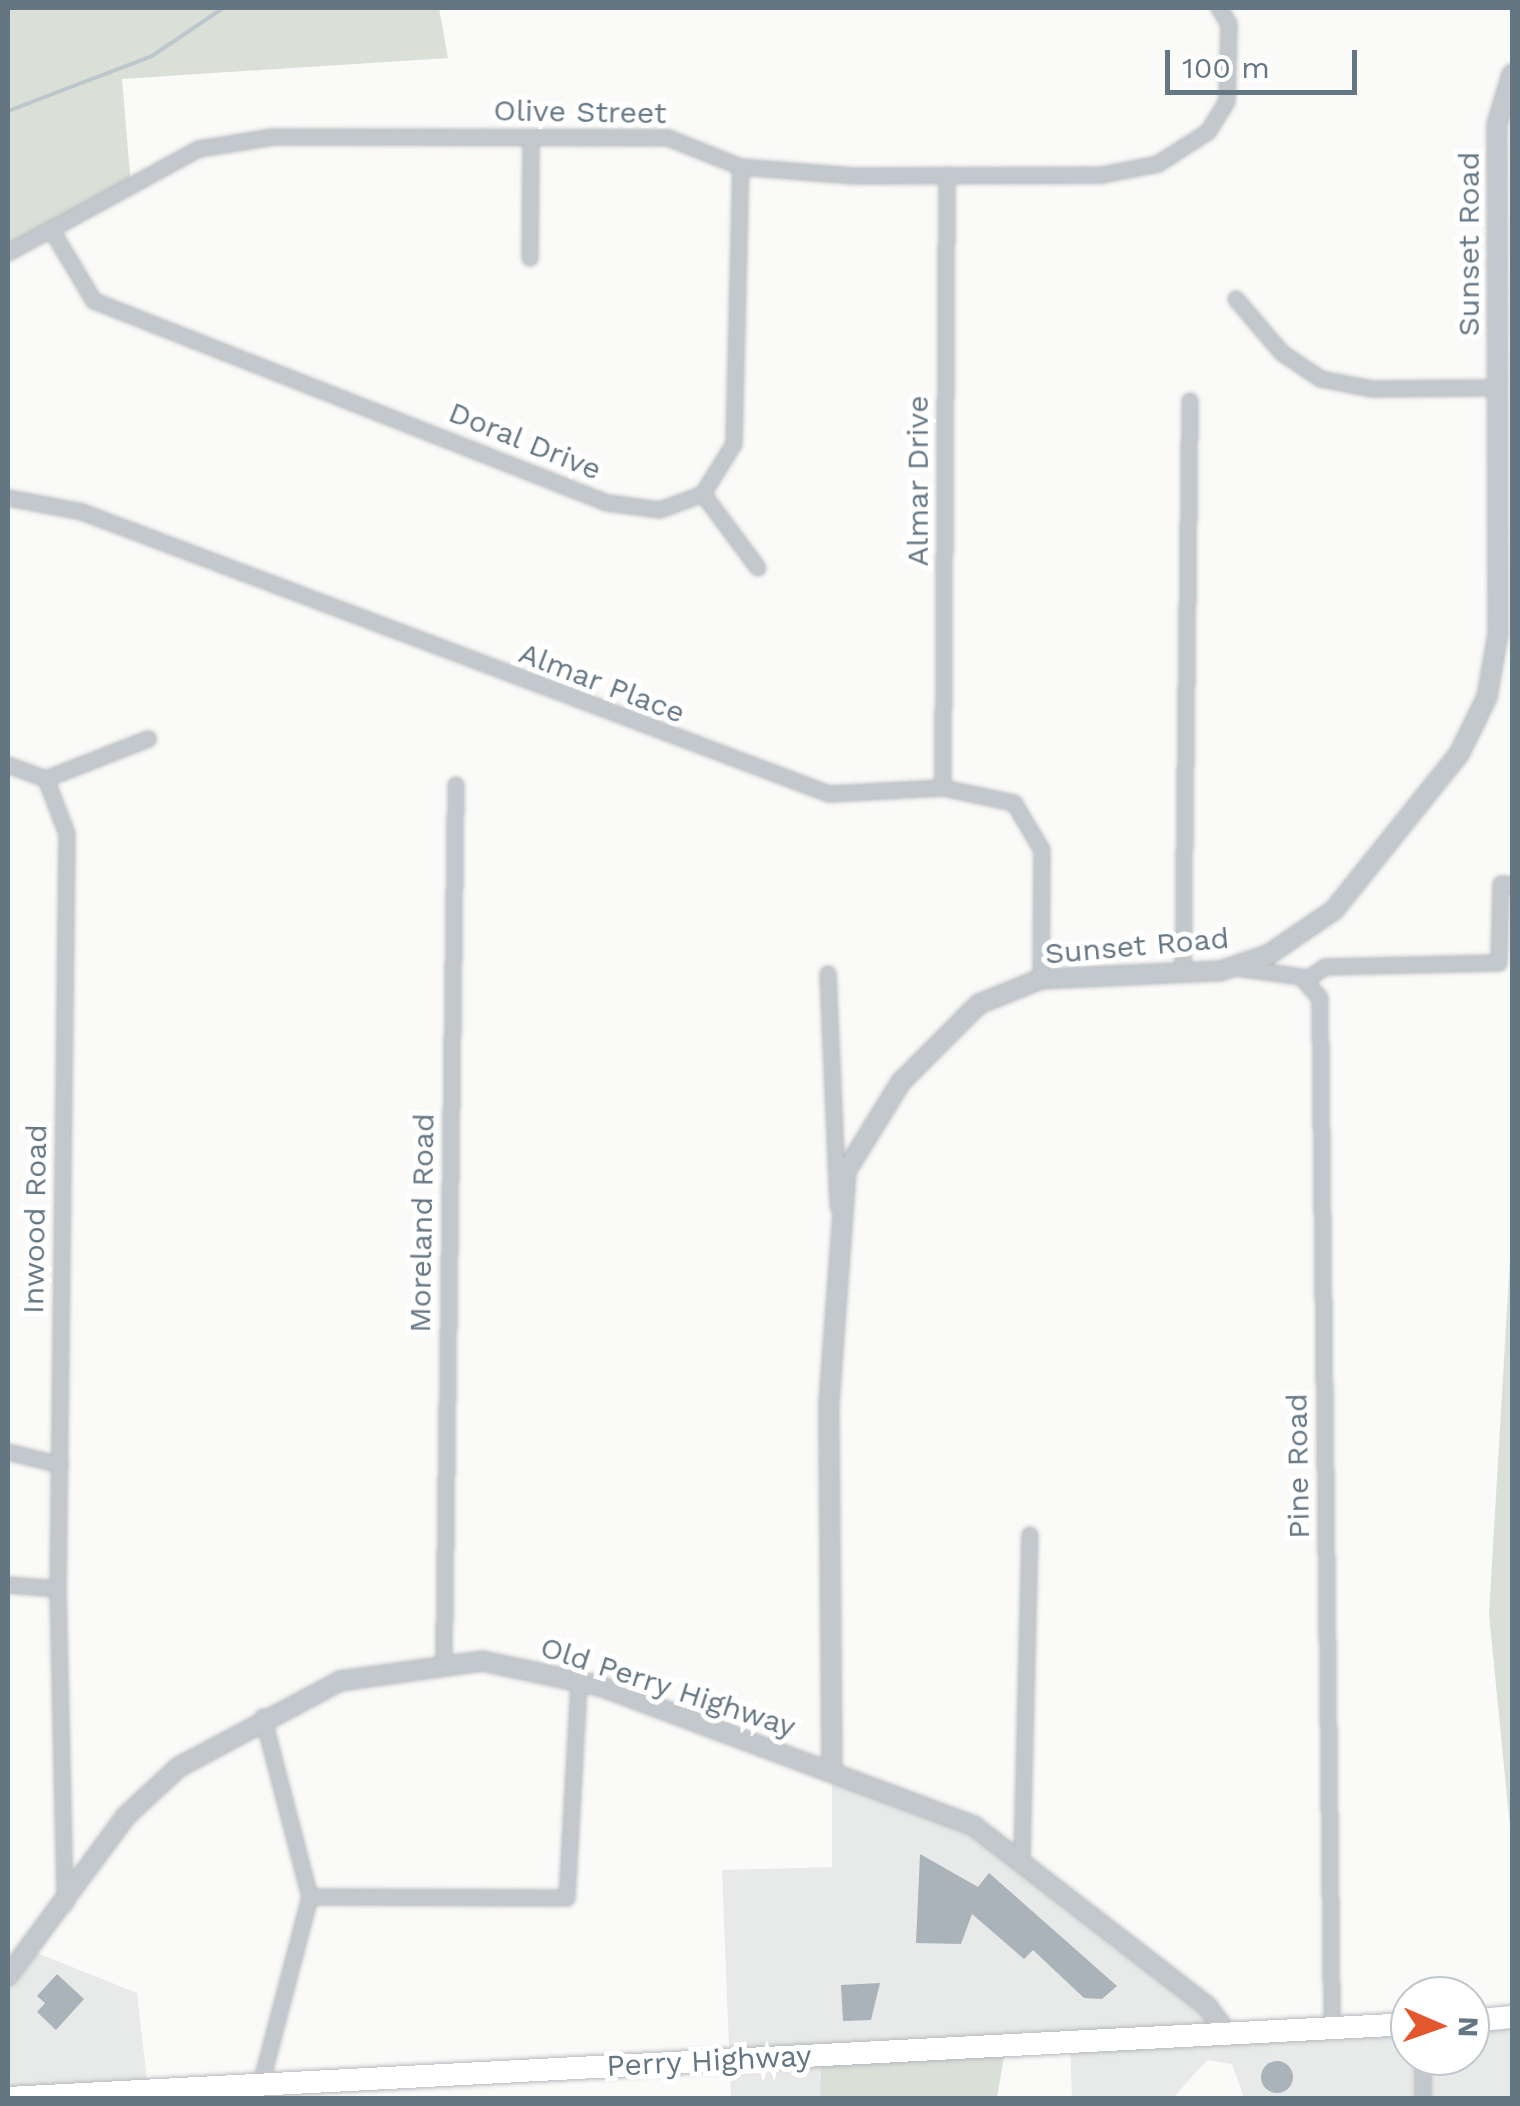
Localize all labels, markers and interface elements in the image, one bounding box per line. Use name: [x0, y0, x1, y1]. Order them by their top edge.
scale bar: [1170, 30, 1362, 92]
text: 100 m: [1182, 50, 1270, 85]
street label: Olive Street: [493, 92, 667, 132]
street label: Sunset Road: [1451, 152, 1487, 336]
street label: Doral Drive: [443, 394, 607, 488]
street label: Almar Drive: [900, 395, 936, 567]
street label: Almar Place: [514, 635, 690, 731]
street label: Sunset Road: [1043, 920, 1231, 972]
street label: Moreland Road: [402, 1113, 442, 1333]
street label: Inwood Road: [15, 1124, 55, 1314]
street label: Pine Road: [1279, 1393, 1317, 1539]
street label: Old Perry Highway: [536, 1629, 800, 1745]
north arrow: [1390, 1976, 1490, 2076]
text: N: [1452, 2016, 1485, 2038]
street label: Perry Highway: [605, 2038, 813, 2084]

